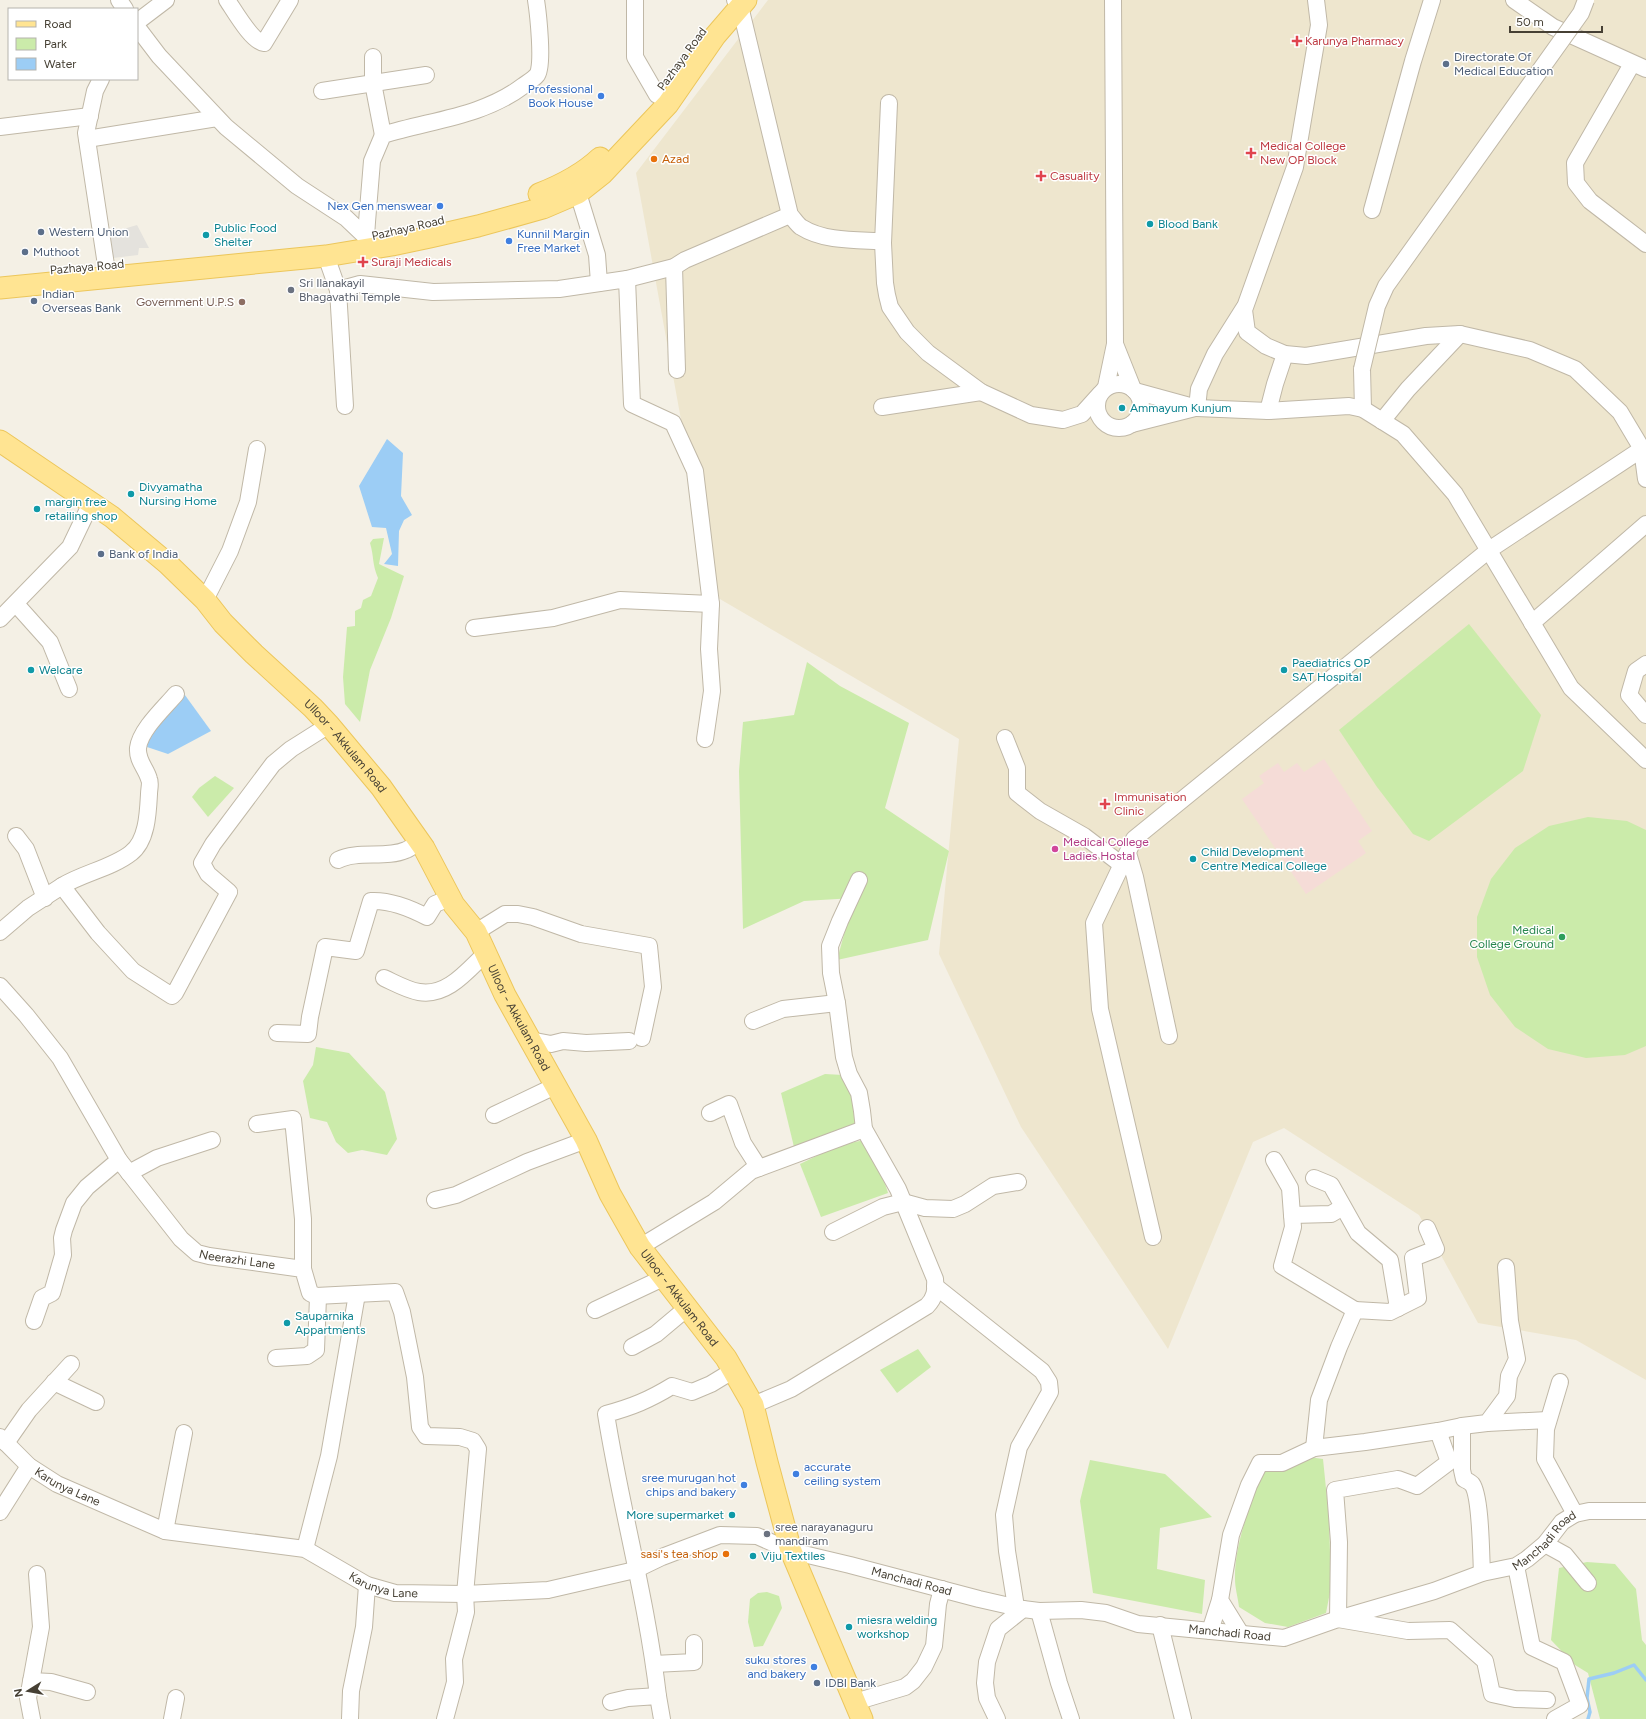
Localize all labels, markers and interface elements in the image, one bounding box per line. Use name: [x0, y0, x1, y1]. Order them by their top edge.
legend: [8, 8, 138, 80]
scale bar: [1510, 8, 1602, 34]
text: 50 m: [1516, 15, 1544, 29]
text: Road: [44, 17, 72, 31]
street label: Pazhaya Road: [654, 25, 710, 93]
place label: Karunya Pharmacy: [1305, 34, 1404, 48]
marker: Karunya Pharmacy: [1292, 36, 1302, 46]
text: Park: [44, 37, 67, 51]
place label: Directorate Of Medical Education: [1454, 50, 1553, 78]
text: Water: [44, 57, 76, 71]
marker: Directorate Of Medical Education: [1441, 59, 1451, 69]
place label: Professional Book House: [528, 82, 593, 110]
marker: Professional Book House: [596, 91, 606, 101]
place label: Medical College New OP Block: [1260, 139, 1346, 167]
marker: Medical College New OP Block: [1245, 147, 1257, 159]
place label: Azad: [662, 152, 689, 166]
marker: Azad: [649, 154, 659, 164]
place label: Casuality: [1050, 169, 1100, 183]
marker: Casuality: [1035, 170, 1047, 182]
place label: Nex Gen menswear: [327, 199, 432, 213]
marker: Nex Gen menswear: [435, 201, 445, 211]
street label: Pazhaya Road: [370, 213, 446, 243]
place label: Blood Bank: [1158, 217, 1218, 231]
marker: Blood Bank: [1145, 219, 1155, 229]
place label: Public Food Shelter: [214, 221, 277, 249]
place label: Western Union: [49, 225, 129, 239]
marker: Western Union: [36, 227, 46, 237]
place label: Kunnil Margin Free Market: [517, 227, 590, 255]
marker: Public Food Shelter: [201, 230, 211, 240]
marker: Kunnil Margin Free Market: [504, 236, 514, 246]
place label: Muthoot: [33, 245, 80, 259]
marker: Muthoot: [20, 247, 30, 257]
place label: Suraji Medicals: [371, 255, 452, 269]
street label: Pazhaya Road: [49, 257, 125, 277]
marker: Suraji Medicals: [358, 257, 368, 267]
place label: Sri Ilanakayil Bhagavathi Temple: [299, 276, 401, 304]
marker: Sri Ilanakayil Bhagavathi Temple: [286, 285, 296, 295]
place label: Indian Overseas Bank: [42, 287, 121, 315]
place label: Government U.P.S: [136, 295, 234, 309]
marker: Indian Overseas Bank: [29, 296, 39, 306]
marker: Government U.P.S: [237, 297, 247, 307]
place label: Ammayum Kunjum: [1130, 401, 1232, 415]
marker: Ammayum Kunjum: [1117, 403, 1127, 413]
place label: Divyamatha Nursing Home: [139, 480, 217, 508]
marker: Divyamatha Nursing Home: [126, 489, 136, 499]
place label: margin free retailing shop: [45, 495, 118, 523]
marker: margin free retailing shop: [32, 504, 42, 514]
place label: Bank of India: [109, 547, 178, 561]
marker: Bank of India: [96, 549, 106, 559]
place label: Paediatrics OP SAT Hospital: [1292, 656, 1370, 684]
place label: Welcare: [39, 663, 83, 677]
marker: Welcare: [26, 665, 36, 675]
marker: Paediatrics OP SAT Hospital: [1279, 665, 1289, 675]
street label: Ulloor - Akkulam Road: [301, 696, 390, 795]
place label: Immunisation Clinic: [1114, 790, 1187, 818]
marker: Immunisation Clinic: [1099, 798, 1111, 810]
place label: Medical College Ladies Hostal: [1063, 835, 1149, 863]
marker: Medical College Ladies Hostal: [1050, 844, 1060, 854]
place label: Child Development Centre Medical College: [1201, 845, 1327, 873]
marker: Child Development Centre Medical College: [1188, 854, 1198, 864]
place label: Medical College Ground: [1469, 923, 1554, 951]
marker: Medical College Ground: [1557, 932, 1567, 942]
street label: Ulloor - Akkulam Road: [485, 962, 553, 1073]
street label: Neerazhi Lane: [198, 1247, 276, 1272]
street label: Ulloor - Akkulam Road: [637, 1247, 721, 1349]
place label: Sauparnika Appartments: [295, 1309, 366, 1337]
marker: Sauparnika Appartments: [282, 1318, 292, 1328]
place label: accurate ceiling system: [804, 1460, 881, 1488]
street label: Karunya Lane: [32, 1465, 103, 1509]
marker: accurate ceiling system: [791, 1469, 801, 1479]
place label: sree murugan hot chips and bakery: [642, 1471, 737, 1499]
marker: sree murugan hot chips and bakery: [739, 1480, 749, 1490]
place label: More supermarket: [626, 1508, 724, 1522]
street label: Manchadi Road: [1510, 1508, 1579, 1574]
marker: More supermarket: [727, 1510, 737, 1520]
place label: sree narayanaguru mandiram: [775, 1520, 873, 1548]
marker: sree narayanaguru mandiram: [762, 1529, 772, 1539]
place label: sasi's tea shop: [640, 1547, 718, 1561]
marker: sasi's tea shop: [721, 1549, 731, 1559]
place label: Viju Textiles: [761, 1549, 826, 1563]
marker: Viju Textiles: [748, 1551, 758, 1561]
street label: Manchadi Road: [870, 1564, 953, 1599]
street label: Karunya Lane: [346, 1569, 418, 1600]
place label: miesra welding workshop: [857, 1613, 937, 1641]
marker: miesra welding workshop: [844, 1622, 854, 1632]
street label: Manchadi Road: [1188, 1622, 1272, 1644]
place label: suku stores and bakery: [745, 1653, 807, 1681]
marker: suku stores and bakery: [809, 1662, 819, 1672]
north arrow: [8, 1671, 48, 1711]
place label: IDBI Bank: [825, 1676, 876, 1690]
marker: IDBI Bank: [812, 1678, 822, 1688]
text: N: [11, 1687, 26, 1698]

